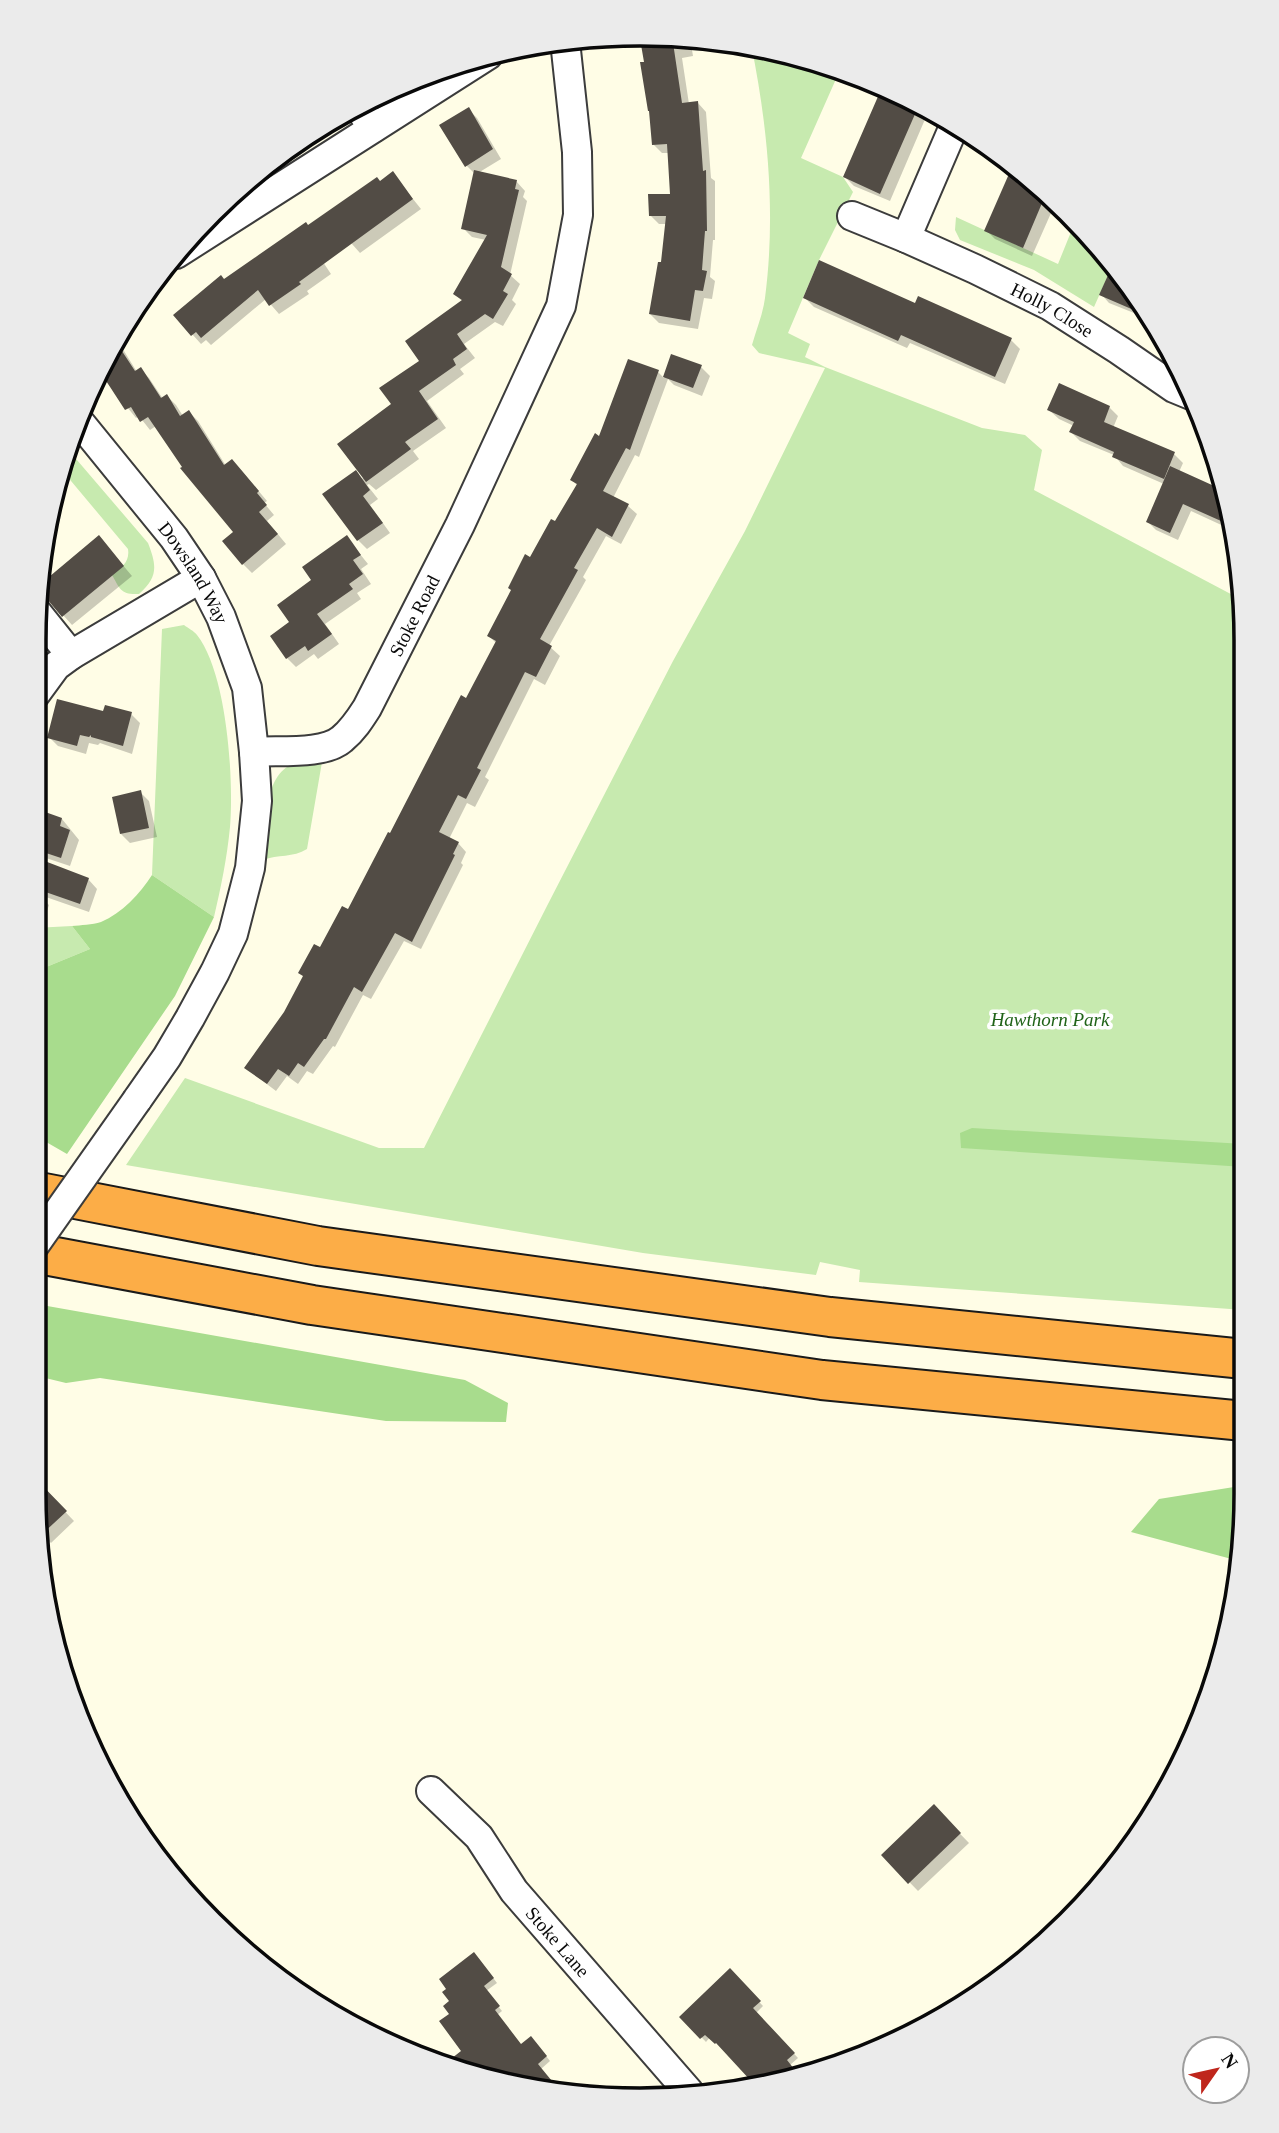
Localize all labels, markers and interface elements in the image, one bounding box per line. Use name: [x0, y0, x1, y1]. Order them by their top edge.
street label: Holly Close: [1007, 278, 1097, 342]
street label: Dowsland Way: [154, 518, 233, 627]
street label: Stoke Road: [385, 571, 444, 660]
park label: Hawthorn Park: [990, 1009, 1110, 1030]
street label: Stoke Lane: [522, 1903, 594, 1981]
north arrow: [1181, 2035, 1251, 2105]
text: N: [1217, 2049, 1242, 2073]

